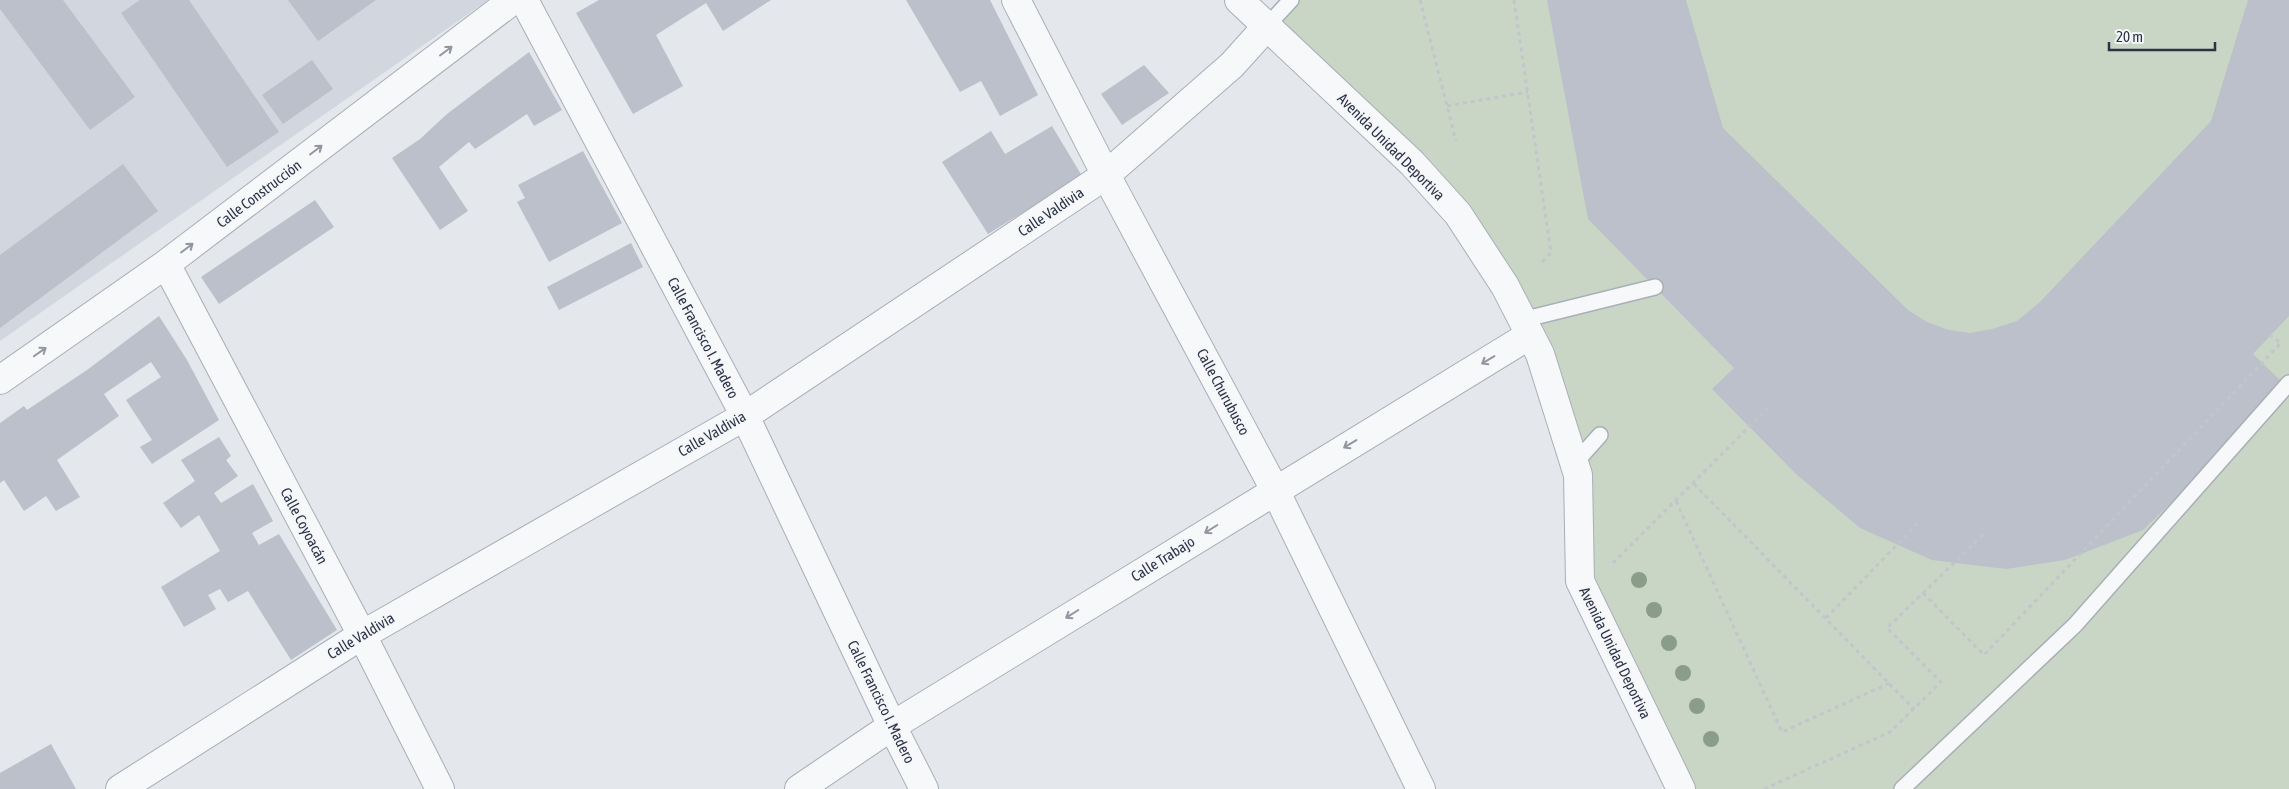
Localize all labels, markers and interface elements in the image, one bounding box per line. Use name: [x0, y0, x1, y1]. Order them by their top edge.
scale bar: [2109, 20, 2215, 52]
text: 20 m: [2116, 28, 2143, 45]
one-way arrow: [439, 46, 453, 56]
street label: Avenida Unidad Deportiva: [1334, 90, 1448, 204]
one-way arrow: [310, 144, 323, 155]
street label: Calle Construcción: [213, 156, 304, 231]
street label: Calle Valdivia: [1015, 183, 1087, 240]
one-way arrow: [180, 243, 193, 254]
street label: Calle Francisco I. Madero: [664, 274, 743, 401]
street label: Calle Churubusco: [1193, 346, 1253, 438]
one-way arrow: [33, 347, 47, 357]
one-way arrow: [1482, 356, 1496, 366]
street label: Calle Valdivia: [675, 407, 749, 460]
one-way arrow: [1343, 440, 1357, 450]
street label: Calle Coyoacán: [277, 485, 332, 567]
one-way arrow: [1204, 525, 1218, 535]
street label: Calle Trabajo: [1128, 532, 1198, 585]
street label: Avenida Unidad Deportiva: [1576, 584, 1655, 721]
street label: Calle Valdivia: [324, 609, 397, 662]
one-way arrow: [1066, 610, 1080, 620]
street label: Calle Francisco I. Madero: [844, 638, 919, 766]

